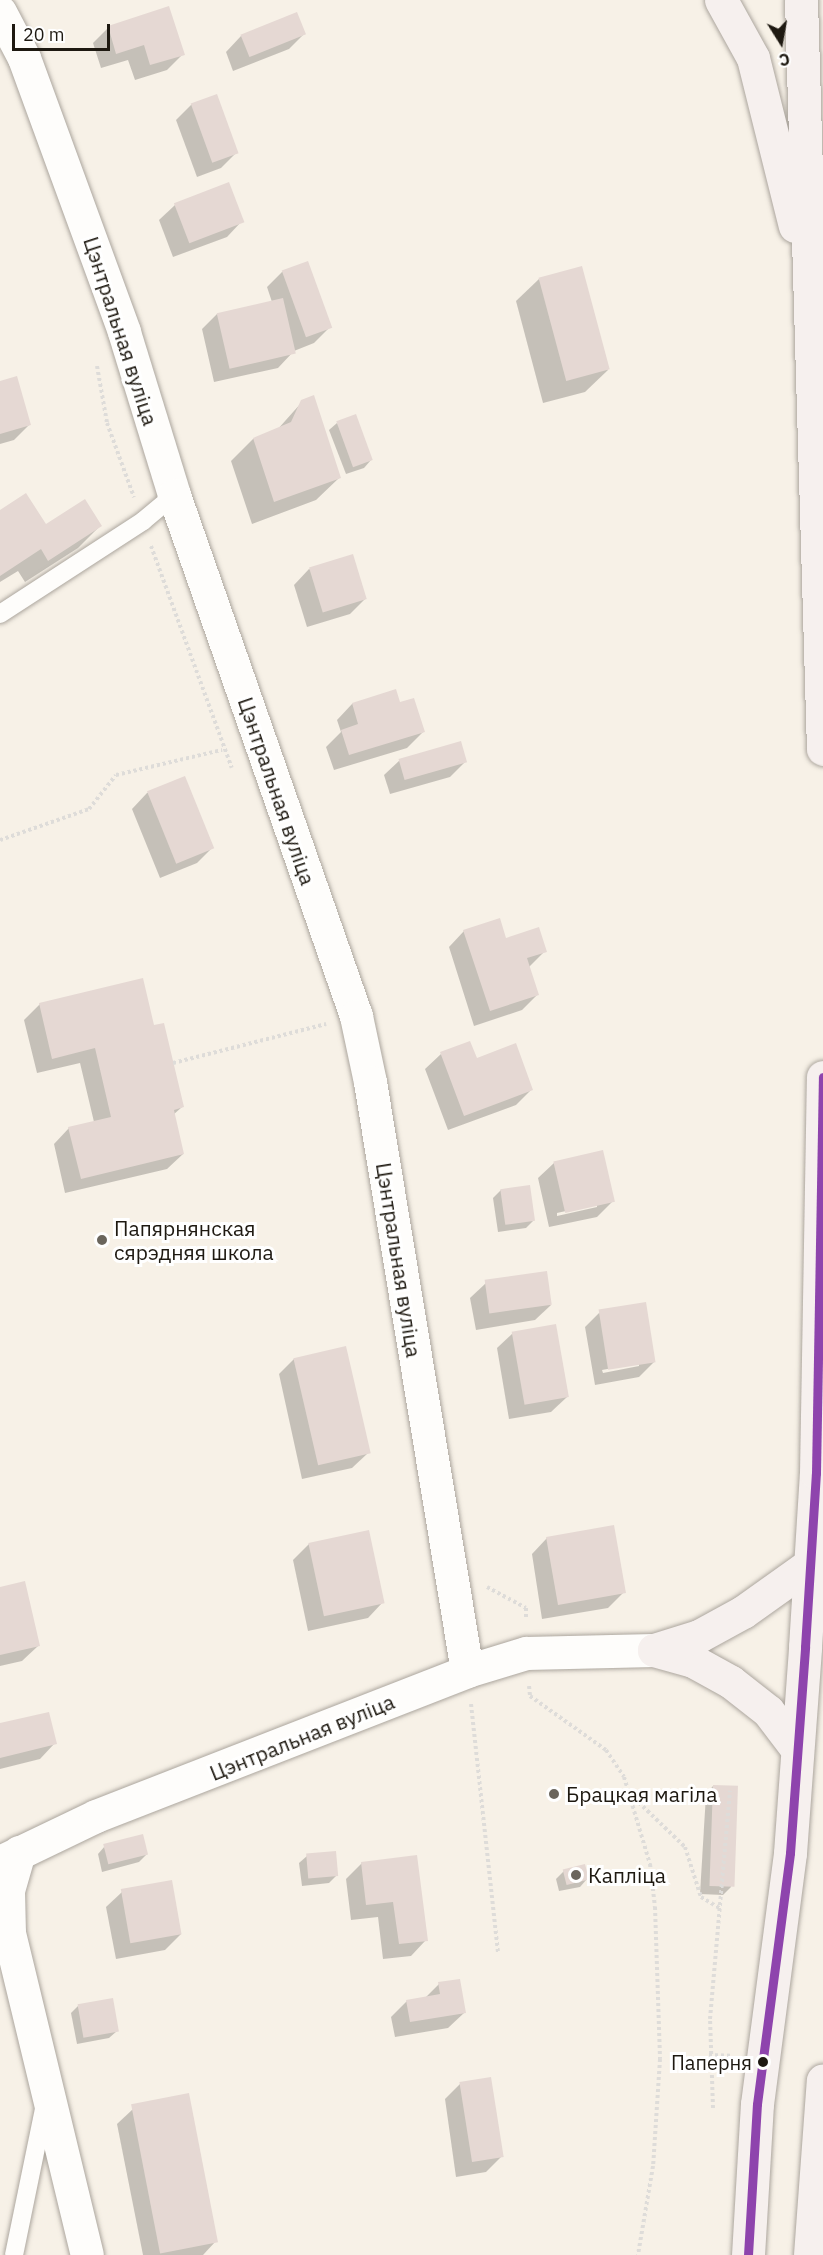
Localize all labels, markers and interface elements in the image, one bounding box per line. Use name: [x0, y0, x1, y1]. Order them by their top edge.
scale bar: [15, 12, 112, 50]
north arrow: [751, 12, 811, 72]
text: 20 m: [23, 23, 65, 46]
text: С: [777, 49, 791, 70]
street label: Цэнтральная вуліца: [79, 233, 163, 429]
street label: Цэнтральная вуліца: [233, 694, 321, 888]
street label: Цэнтральная вуліца: [371, 1161, 427, 1359]
place label: Папярнянская сярэдняя школа: [114, 1215, 274, 1265]
marker: Папярнянская сярэдняя школа: [95, 1233, 109, 1247]
street label: Цэнтральная вуліца: [206, 1688, 398, 1786]
place label: Брацкая магіла: [566, 1781, 717, 1807]
marker: Брацкая магіла: [547, 1787, 561, 1801]
place label: Капліца: [588, 1862, 666, 1888]
marker: Капліца: [569, 1868, 583, 1882]
place label: Паперня: [671, 2050, 752, 2074]
marker: Паперня: [757, 2056, 769, 2068]

